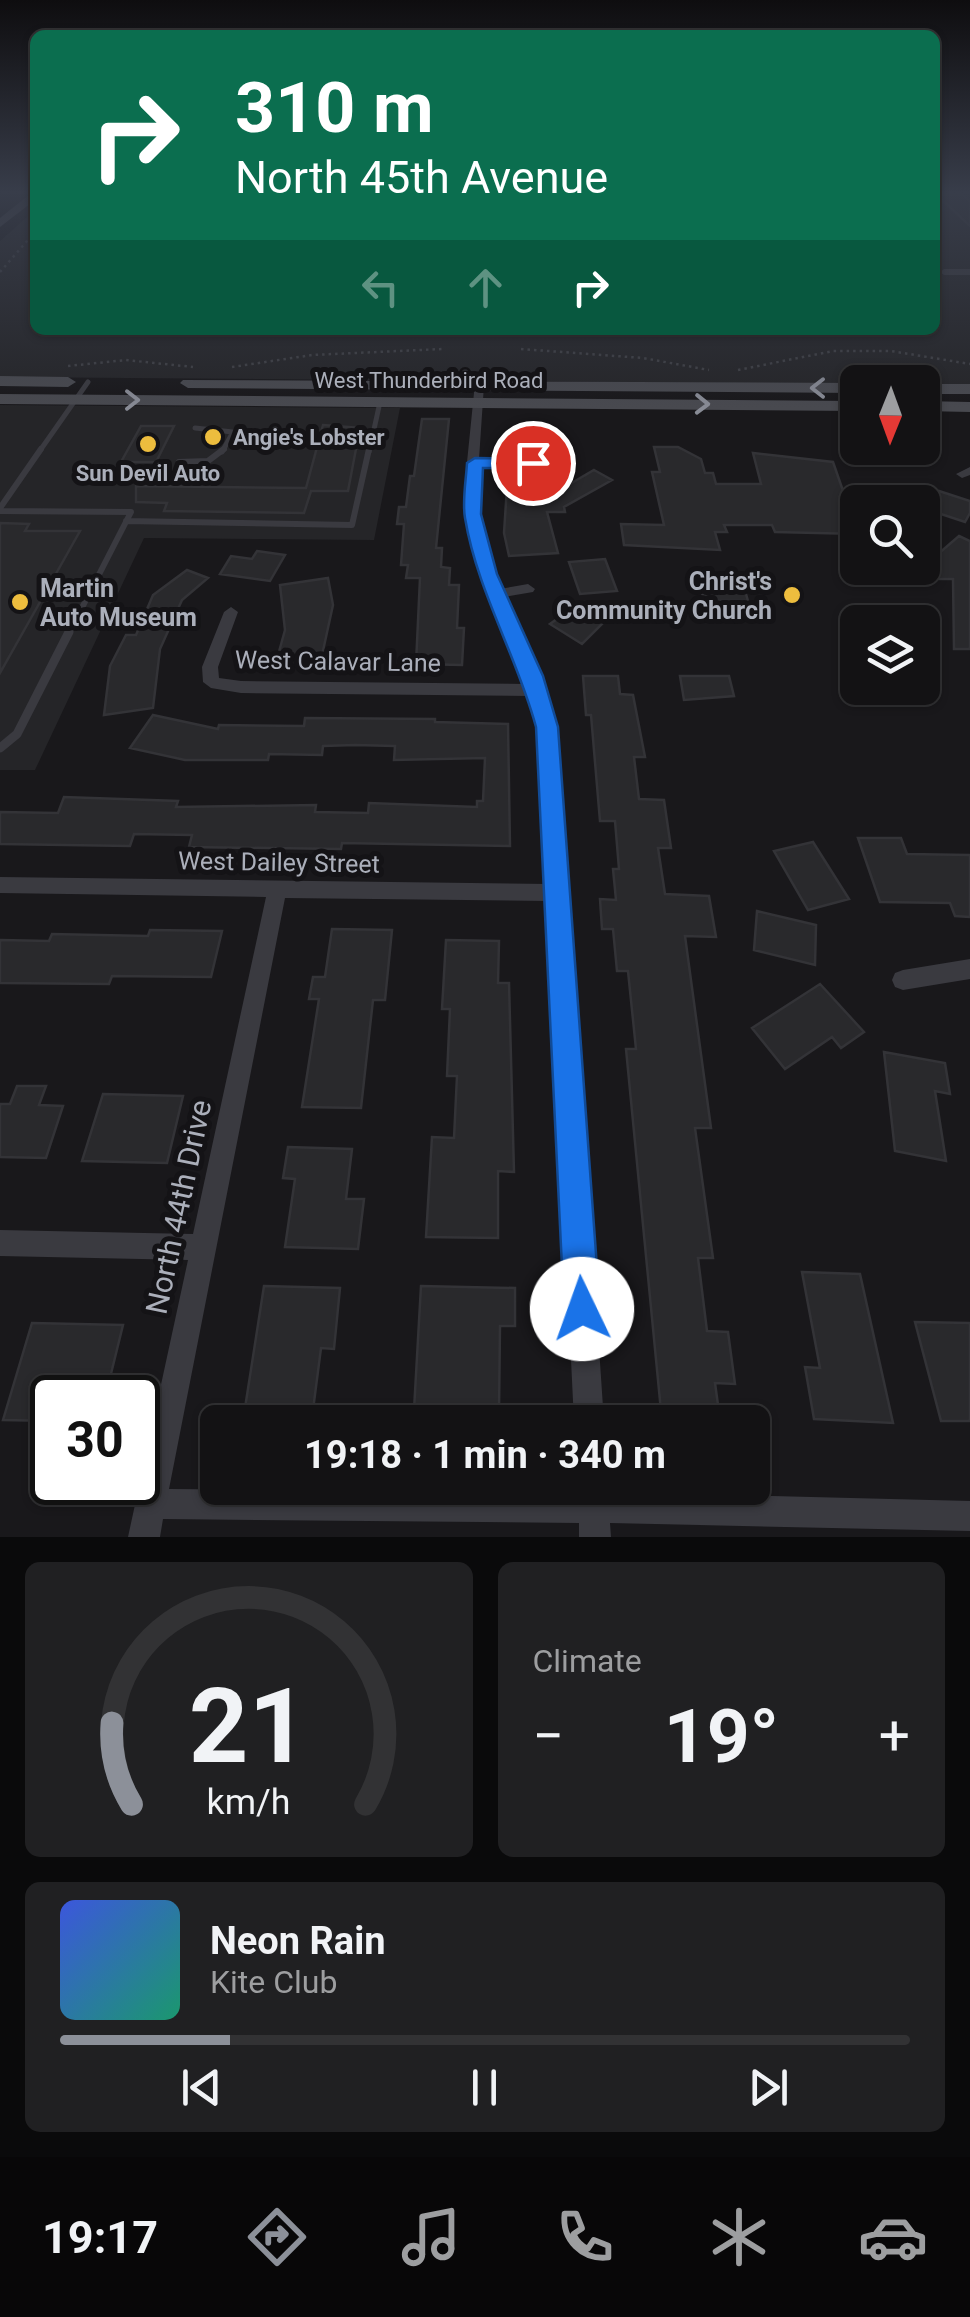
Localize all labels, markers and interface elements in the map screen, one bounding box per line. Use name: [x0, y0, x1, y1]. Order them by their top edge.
text: 310 m: [235, 67, 434, 149]
icon: right: [70, 70, 200, 200]
text: North 45th Avenue: [235, 151, 608, 204]
icon: left: [353, 260, 408, 315]
icon: ahead: [458, 260, 513, 315]
icon: right: [563, 260, 618, 315]
north arrow: [840, 365, 940, 465]
map controls: [840, 365, 940, 705]
street label: West Thunderbird Road: [315, 368, 543, 393]
one-way arrow: [810, 377, 826, 399]
one-way arrow: [126, 389, 141, 411]
one-way arrow: [695, 394, 711, 415]
pin: [491, 421, 576, 506]
place label: Angie's Lobster: [233, 425, 385, 450]
marker: Angie's Lobster: [202, 426, 224, 448]
marker: Sun Devil Auto: [137, 433, 159, 455]
icon: arrive: [506, 436, 561, 491]
place label: Sun Devil Auto: [76, 461, 220, 486]
button: search: [840, 485, 940, 585]
place label: Christ's Community Church: [556, 567, 772, 625]
place label: Martin Auto Museum: [40, 574, 197, 632]
marker: Christ's Community Church: [781, 584, 803, 606]
marker: Martin Auto Museum: [9, 591, 31, 613]
button: layers: [840, 605, 940, 705]
street label: West Calavar Lane: [235, 645, 441, 678]
street label: West Dailey Street: [178, 846, 380, 879]
street label: North 44th Drive: [139, 1097, 218, 1317]
position arrow: [530, 1257, 634, 1361]
speed limit sign: 30: [30, 1375, 160, 1505]
text: 19:18 · 1 min · 340 m: [304, 1433, 666, 1477]
text: Climate: [533, 1642, 642, 1680]
text: 21: [189, 1666, 308, 1787]
text: 19°: [664, 1692, 779, 1780]
text: −: [533, 1704, 564, 1768]
text: +: [879, 1704, 910, 1768]
text: km/h: [207, 1781, 291, 1823]
text: Neon Rain: [210, 1919, 386, 1963]
text: Kite Club: [210, 1963, 337, 2001]
icon: previous: [174, 2060, 229, 2115]
icon: pause: [457, 2060, 512, 2115]
icon: next: [741, 2060, 796, 2115]
icon: directions: [242, 2202, 312, 2272]
icon: music: [396, 2202, 466, 2272]
icon: phone: [550, 2202, 620, 2272]
icon: climate: [704, 2202, 774, 2272]
icon: car: [858, 2202, 928, 2272]
text: 19:17: [42, 2211, 158, 2264]

